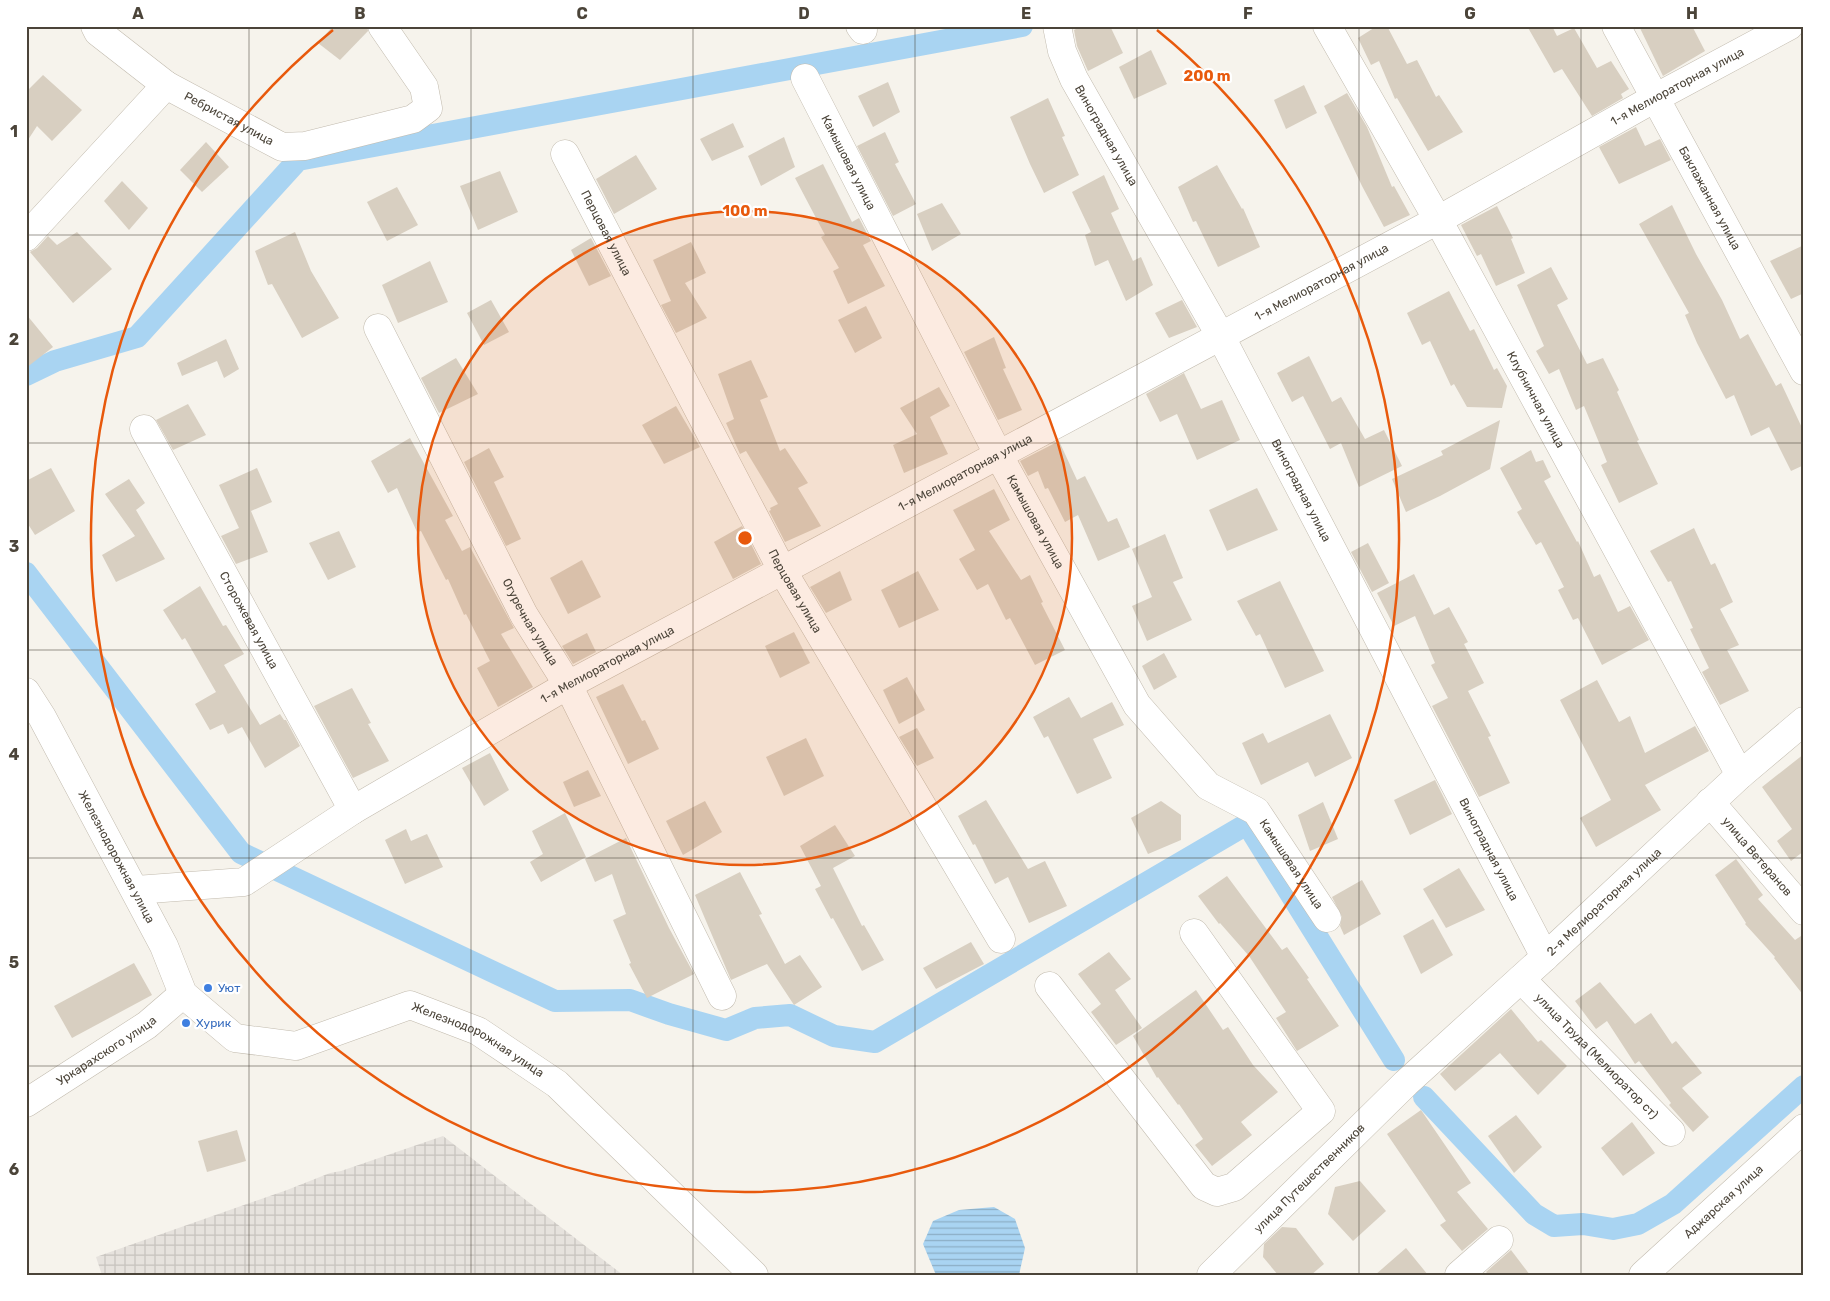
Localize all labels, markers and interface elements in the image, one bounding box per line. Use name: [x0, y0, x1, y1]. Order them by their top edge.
text: A: [132, 4, 144, 23]
text: B: [354, 4, 366, 23]
text: C: [576, 4, 588, 23]
text: D: [798, 4, 810, 23]
text: E: [1021, 4, 1031, 23]
text: F: [1243, 4, 1253, 23]
text: G: [1464, 4, 1476, 23]
text: H: [1686, 4, 1698, 23]
street label: 1-я Мелиораторная улица: [1608, 45, 1746, 129]
text: 200 m: [1183, 67, 1231, 85]
street label: Виноградная улица: [1072, 83, 1140, 188]
street label: Ребристая улица: [182, 89, 276, 148]
street label: Камышовая улица: [818, 113, 879, 212]
text: 1: [10, 122, 18, 141]
street label: Баклажанная улица: [1676, 144, 1744, 252]
street label: Перцовая улица: [578, 188, 634, 278]
text: 100 m: [723, 202, 767, 220]
street label: 1-я Мелиораторная улица: [1252, 241, 1391, 324]
text: 2: [9, 330, 19, 349]
street label: Клубничная улица: [1504, 349, 1568, 450]
street label: 1-я Мелиораторная улица: [896, 431, 1035, 514]
street label: Виноградная улица: [1269, 437, 1334, 544]
street label: Камышовая улица: [1004, 473, 1067, 571]
centre of rings: [736, 529, 754, 547]
text: 3: [9, 537, 19, 556]
street label: Перцовая улица: [765, 547, 825, 635]
street label: Сторожевая улица: [217, 569, 281, 671]
street label: Огуречная улица: [500, 576, 561, 668]
street label: 1-я Мелиораторная улица: [538, 623, 676, 706]
text: 4: [9, 745, 20, 764]
street label: Железнодорожная улица: [75, 788, 157, 925]
street label: Виноградная улица: [1456, 796, 1521, 903]
street label: улица Ветеранов: [1719, 814, 1795, 899]
street label: Камышовая улица: [1256, 816, 1326, 912]
street label: 2-я Мелиораторная улица: [1544, 845, 1664, 959]
text: 5: [9, 953, 19, 972]
place label: Уют: [218, 981, 240, 995]
marker: Уют: [202, 982, 214, 994]
street label: улица Труда (Мелиоратор ст): [1532, 991, 1661, 1122]
street label: Железнодорожная улица: [410, 999, 547, 1080]
street label: Уркарахского улица: [54, 1013, 159, 1088]
place label: Хурик: [196, 1016, 232, 1030]
marker: Хурик: [180, 1017, 192, 1029]
street label: улица Путешественников: [1251, 1120, 1368, 1236]
text: 6: [9, 1160, 19, 1179]
street label: Аджарская улица: [1681, 1162, 1766, 1241]

